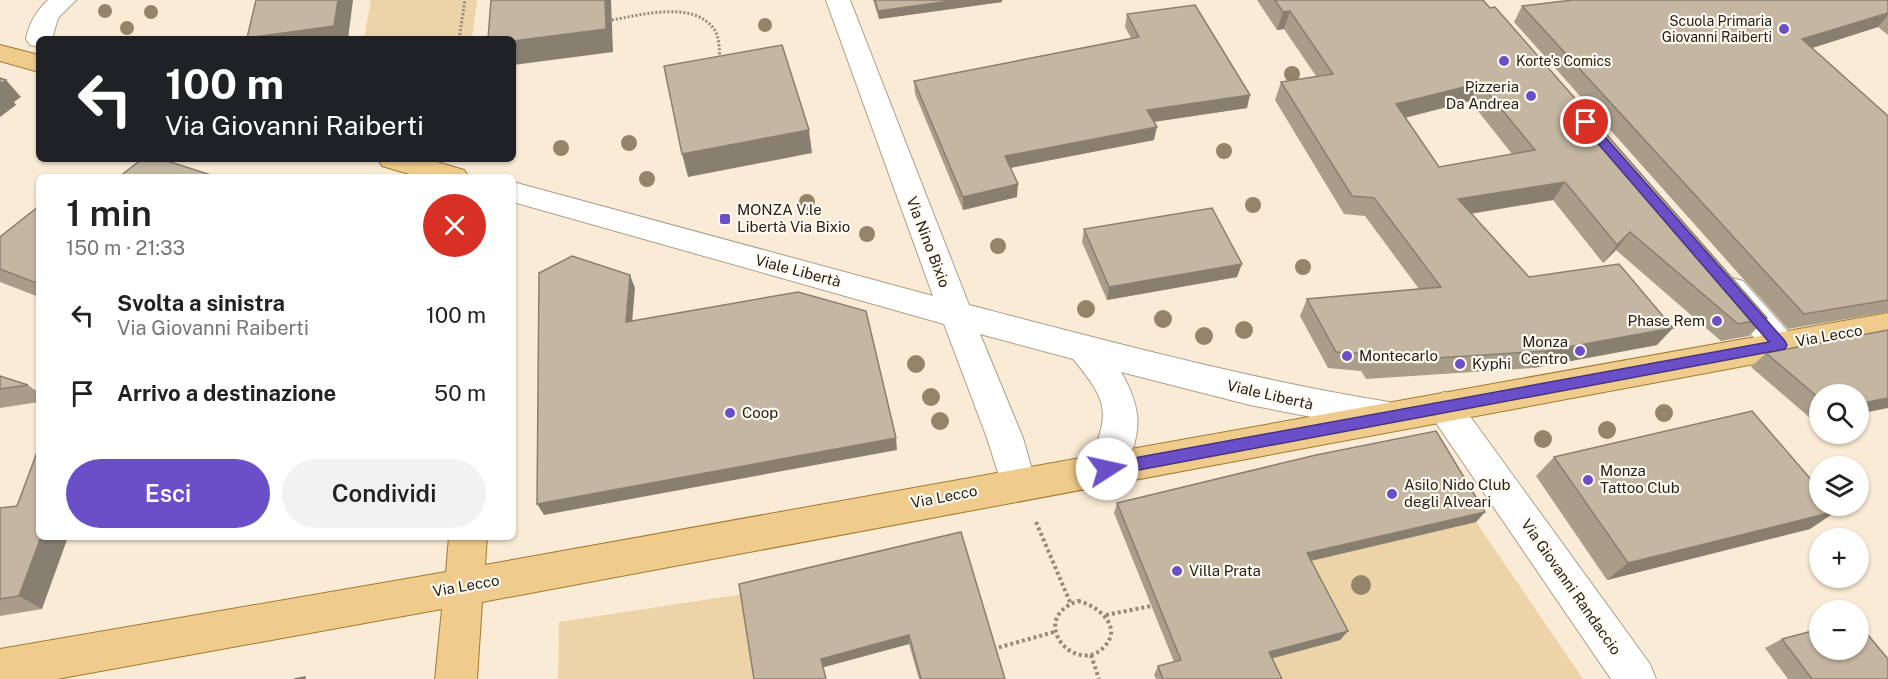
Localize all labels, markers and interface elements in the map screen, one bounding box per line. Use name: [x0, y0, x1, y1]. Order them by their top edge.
place label: Scuola Primaria Giovanni Raiberti: [1662, 13, 1772, 45]
marker: Scuola Primaria Giovanni Raiberti: [1777, 22, 1791, 36]
place label: Korte's Comics: [1516, 53, 1611, 69]
marker: Korte's Comics: [1497, 54, 1511, 68]
text: 100 m: [165, 59, 284, 108]
icon: left: [66, 60, 144, 138]
place label: Pizzeria Da Andrea: [1446, 78, 1519, 112]
marker: Pizzeria Da Andrea: [1524, 89, 1538, 103]
pin: [1560, 96, 1611, 147]
icon: arrive: [1569, 105, 1602, 138]
text: Via Giovanni Raiberti: [165, 109, 424, 141]
text: 1 min: [66, 192, 152, 234]
button: close: [423, 194, 486, 257]
street label: Via Nino Bixio: [903, 194, 954, 290]
place label: MONZA V.le Libertà Via Bixio: [737, 201, 850, 235]
marker: MONZA V.le Libertà Via Bixio: [718, 212, 732, 226]
text: 150 m · 21:33: [66, 236, 185, 260]
street label: Viale Libertà: [753, 251, 843, 290]
text: Svolta a sinistra: [117, 290, 285, 316]
icon: left: [66, 299, 99, 332]
text: 100 m: [426, 302, 486, 328]
place label: Phase Rem: [1628, 312, 1705, 329]
marker: Phase Rem: [1710, 314, 1724, 328]
text: Via Giovanni Raiberti: [117, 316, 309, 340]
street label: Via Lecco: [1794, 321, 1864, 350]
place label: Monza Centro: [1521, 333, 1568, 367]
marker: Monza Centro: [1573, 344, 1587, 358]
place label: Montecarlo: [1359, 347, 1438, 364]
marker: Montecarlo: [1340, 349, 1354, 363]
place label: Kyphi: [1472, 355, 1511, 372]
marker: Kyphi: [1453, 357, 1467, 371]
street label: Viale Libertà: [1225, 376, 1315, 413]
icon: arrive: [66, 377, 99, 410]
text: Arrivo a destinazione: [117, 380, 336, 406]
text: 50 m: [434, 380, 486, 406]
map controls: [1809, 384, 1869, 660]
button: search: [1809, 384, 1869, 444]
place label: Coop: [742, 404, 778, 421]
marker: Coop: [723, 406, 737, 420]
position arrow: [1075, 437, 1139, 501]
button: layers: [1809, 456, 1869, 516]
button: Esci: [66, 459, 270, 528]
button: Condividi: [282, 459, 486, 528]
place label: Monza Tattoo Club: [1600, 462, 1680, 496]
marker: Monza Tattoo Club: [1581, 473, 1595, 487]
place label: Asilo Nido Club degli Alveari: [1404, 476, 1510, 510]
street label: Via Lecco: [909, 482, 979, 511]
marker: Asilo Nido Club degli Alveari: [1385, 487, 1399, 501]
street label: Via Giovanni Randaccio: [1518, 516, 1625, 658]
button: +: [1809, 528, 1869, 588]
place label: Villa Prata: [1189, 562, 1261, 579]
marker: Villa Prata: [1170, 564, 1184, 578]
street label: Via Lecco: [431, 571, 501, 600]
button: −: [1809, 600, 1869, 660]

